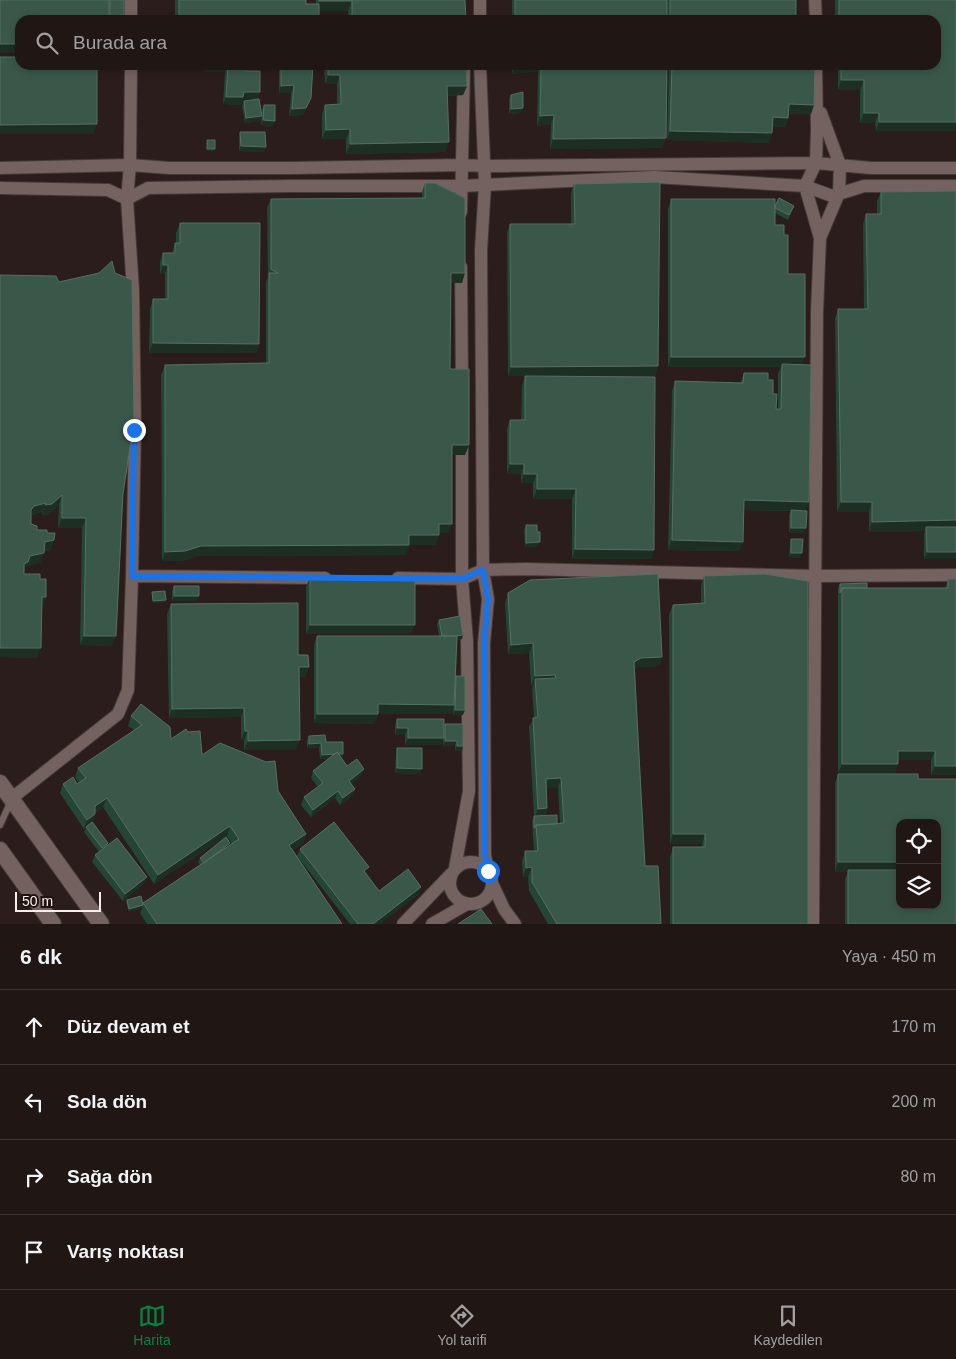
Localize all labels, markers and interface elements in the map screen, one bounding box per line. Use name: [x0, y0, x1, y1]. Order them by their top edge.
search box: [15, 15, 941, 70]
icon: search: [33, 29, 61, 57]
text: Burada ara: [73, 32, 167, 53]
route end: [123, 419, 146, 442]
map controls: [896, 819, 941, 909]
button: locate: [896, 819, 941, 864]
route start: [477, 860, 500, 883]
button: layers: [896, 864, 941, 909]
scale bar: [15, 889, 101, 912]
text: 50 m: [22, 893, 53, 909]
text: 6 dk: [20, 945, 62, 968]
text: Yaya · 450 m: [842, 948, 936, 965]
icon: ahead: [20, 1013, 48, 1041]
text: Düz devam et: [67, 1016, 189, 1037]
text: 170 m: [892, 1018, 936, 1035]
icon: left: [20, 1088, 48, 1116]
text: Sola dön: [67, 1091, 147, 1112]
text: 200 m: [892, 1093, 936, 1110]
icon: right: [20, 1163, 48, 1191]
text: Sağa dön: [67, 1166, 153, 1187]
text: 80 m: [900, 1168, 936, 1185]
icon: arrive: [20, 1238, 48, 1266]
text: Varış noktası: [67, 1241, 184, 1262]
tab: Harita: [133, 1302, 171, 1348]
tab: Yol tarifi: [437, 1302, 487, 1348]
tab: Kaydedilen: [753, 1302, 823, 1348]

